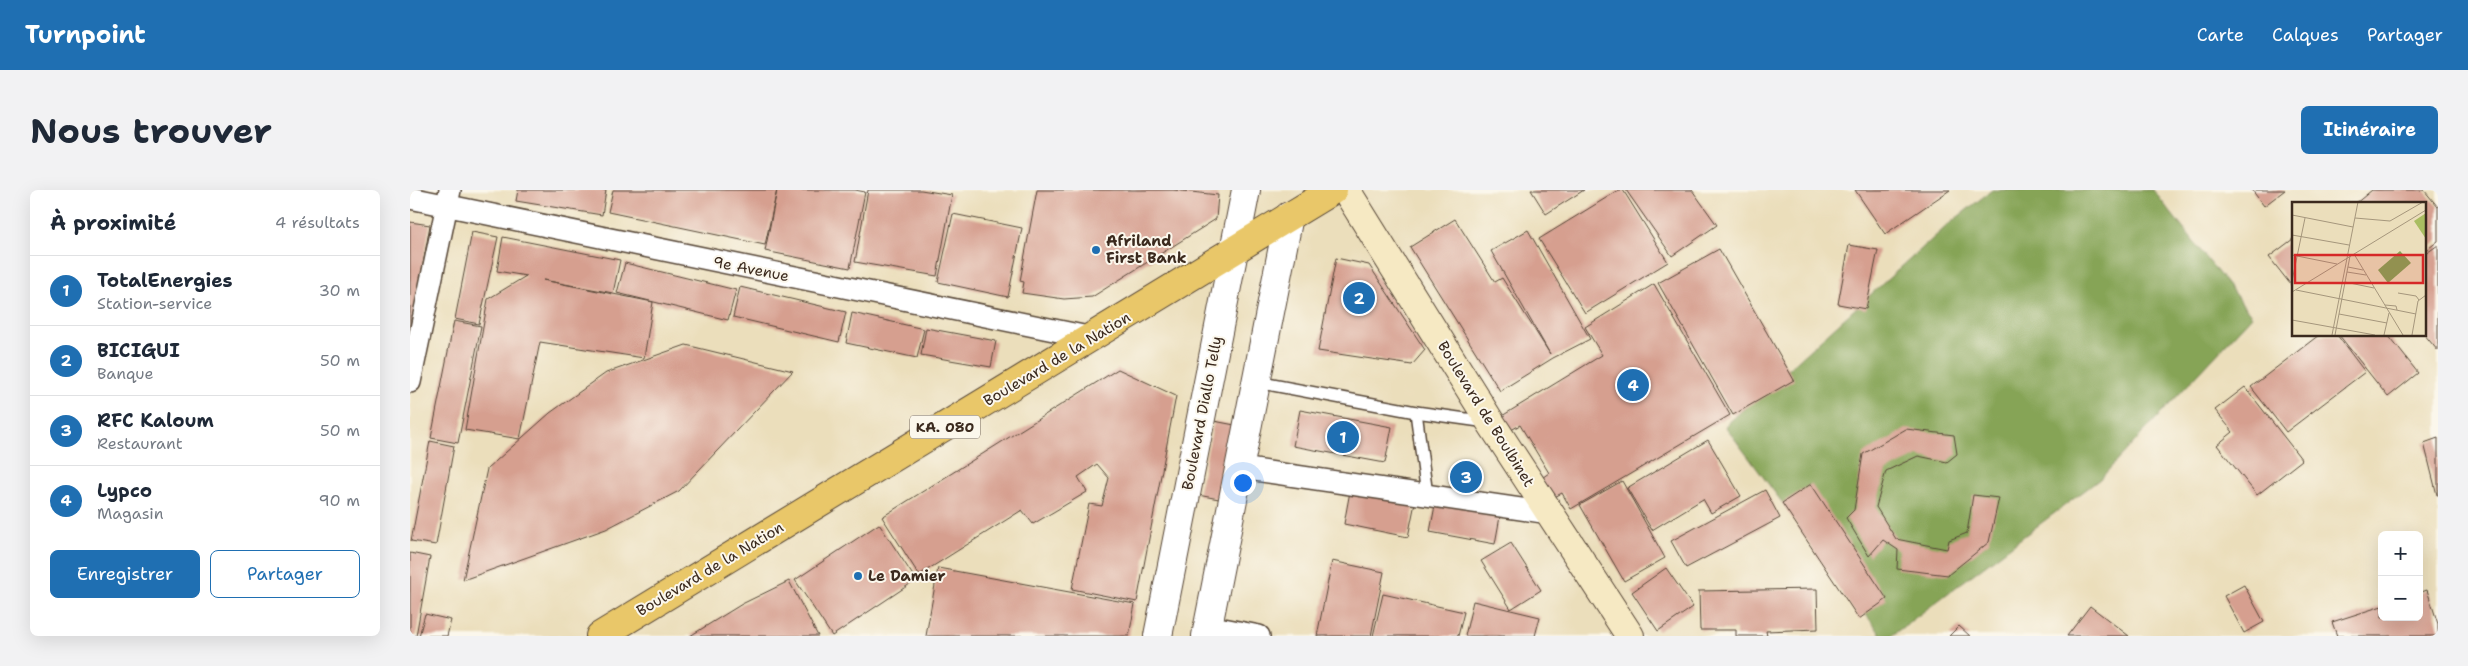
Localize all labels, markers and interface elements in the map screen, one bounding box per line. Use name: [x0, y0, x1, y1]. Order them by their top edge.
text: Turnpoint: [25, 19, 146, 51]
text: Carte: [2197, 23, 2244, 47]
text: Calques: [2272, 23, 2339, 47]
text: Partager: [2367, 23, 2443, 47]
button: Itinéraire: [2301, 106, 2438, 154]
text: Nous trouver: [30, 107, 272, 154]
inset map: [2292, 202, 2426, 336]
text: À proximité: [50, 209, 176, 237]
text: 4 résultats: [275, 212, 360, 233]
place label: Afriland First Bank: [1106, 231, 1187, 268]
marker: Afriland First Bank: [1090, 244, 1102, 256]
street label: 9e Avenue: [711, 252, 791, 286]
text: TotalEnergies: [97, 268, 233, 293]
pin: 2: [1343, 279, 1375, 317]
text: 1: [62, 280, 70, 301]
text: 30 m: [319, 280, 360, 301]
text: Station-service: [97, 293, 212, 314]
street label: Boulevard de la Nation: [980, 307, 1134, 411]
street label: Boulevard Diallo Telly: [1177, 334, 1227, 492]
street label: Boulevard de Boulbinet: [1433, 337, 1539, 491]
text: BICIGUI: [97, 338, 180, 363]
text: 2: [60, 350, 72, 371]
text: 50 m: [320, 350, 360, 371]
text: Banque: [97, 363, 154, 384]
pin: 4: [1617, 366, 1649, 404]
text: RFC Kaloum: [97, 408, 214, 433]
road number: KA. 080: [910, 416, 980, 438]
pin: 1: [1327, 418, 1359, 456]
text: 3: [60, 420, 72, 441]
text: 50 m: [320, 420, 360, 441]
text: Restaurant: [97, 433, 183, 454]
pin: 3: [1450, 458, 1482, 496]
your location: [1230, 470, 1256, 496]
text: Lypco: [97, 478, 152, 503]
text: 4: [60, 490, 72, 511]
text: 90 m: [319, 490, 360, 511]
text: Magasin: [97, 503, 163, 524]
street label: Boulevard de la Nation: [633, 517, 787, 621]
map controls: [2378, 531, 2423, 621]
button: +: [2378, 531, 2423, 576]
button: Enregistrer: [50, 550, 200, 598]
button: Partager: [210, 550, 360, 598]
place label: Le Damier: [868, 566, 946, 586]
marker: Le Damier: [852, 570, 864, 582]
button: −: [2378, 576, 2423, 621]

